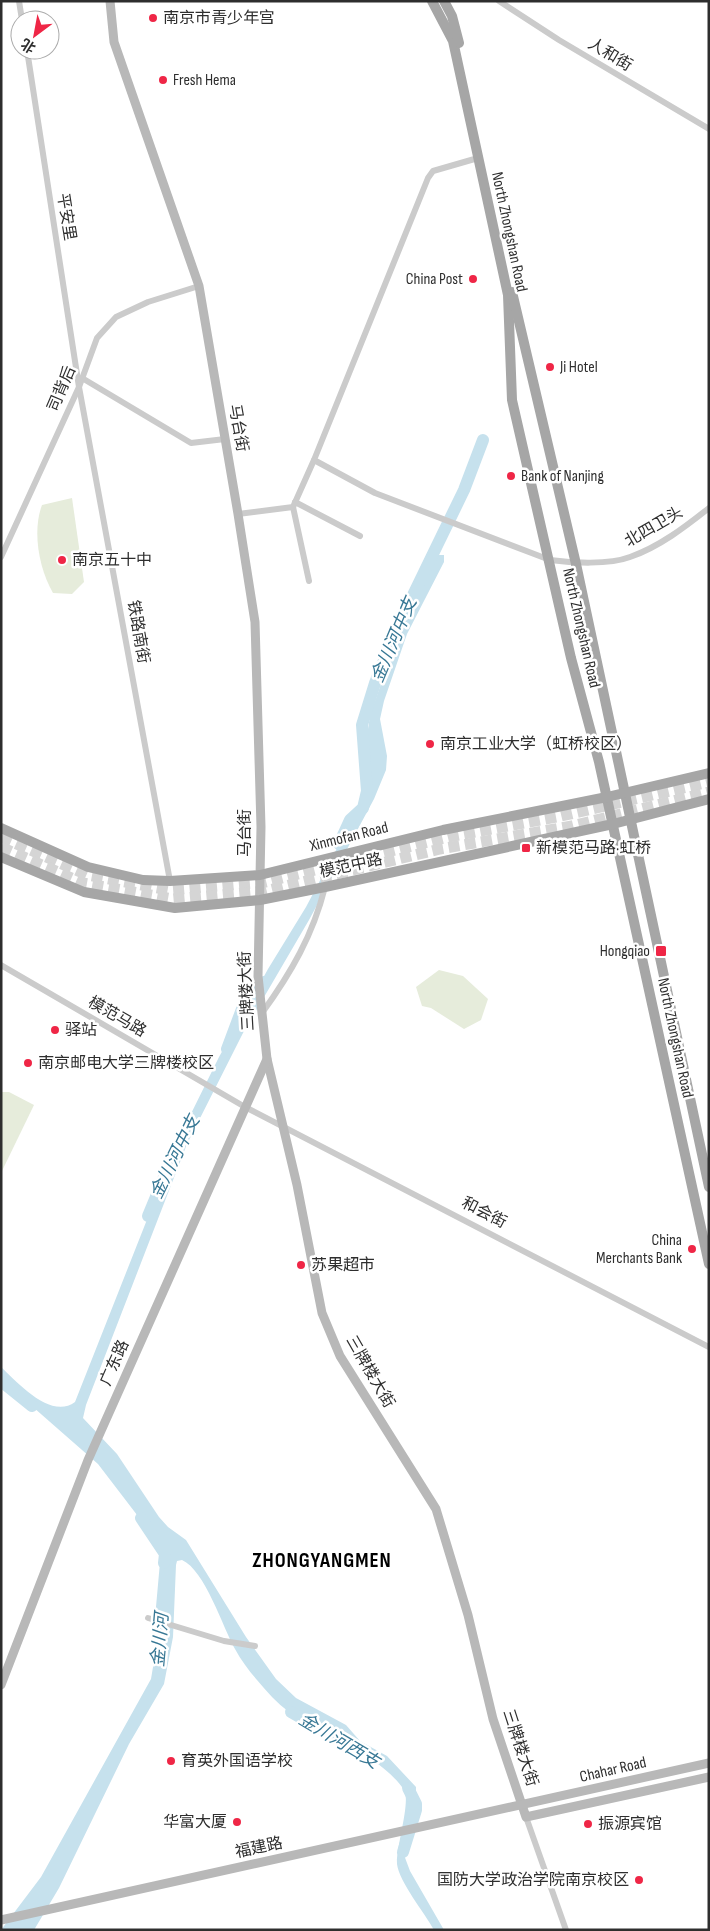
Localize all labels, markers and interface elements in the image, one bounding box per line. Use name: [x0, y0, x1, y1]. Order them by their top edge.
place label: 南京市青少年宫: [163, 9, 275, 28]
north arrow: [10, 10, 60, 60]
marker: 南京市青少年宫: [147, 12, 159, 24]
street label: 人和街: [585, 34, 635, 76]
text: 北: [18, 35, 39, 57]
place label: Fresh Hema: [173, 71, 236, 90]
marker: Fresh Hema: [157, 74, 169, 86]
street label: North Zhongshan Road: [487, 170, 531, 294]
street label: 平安里: [53, 192, 79, 242]
place label: China Post: [406, 270, 463, 289]
marker: China Post: [467, 273, 479, 285]
place label: Ji Hotel: [559, 358, 598, 377]
marker: Ji Hotel: [544, 361, 556, 373]
street label: 司背后: [44, 363, 80, 415]
street label: 马台街: [224, 403, 252, 453]
place label: Bank of Nanjing: [521, 467, 604, 486]
marker: Bank of Nanjing: [505, 470, 517, 482]
street label: 北四卫头: [622, 503, 686, 551]
place label: 南京五十中: [72, 551, 152, 570]
marker: 南京五十中: [56, 554, 68, 566]
street label: North Zhongshan Road: [558, 566, 604, 690]
water label: 金川河中支: [367, 593, 422, 686]
street label: 铁路南街: [123, 599, 153, 665]
place label: 南京工业大学（虹桥校区）: [440, 735, 632, 754]
marker: 南京工业大学（虹桥校区）: [424, 738, 436, 750]
street label: 马台街: [236, 809, 255, 857]
street label: Xinmofan Road: [307, 818, 390, 856]
place label: 新模范马路·虹桥: [536, 839, 651, 858]
marker: 新模范马路·虹桥: [520, 842, 532, 854]
street label: 模范中路: [318, 850, 384, 882]
place label: Hongqiao: [600, 942, 650, 961]
marker: Hongqiao: [654, 944, 668, 958]
street label: 三牌楼大街: [235, 951, 259, 1031]
street label: North Zhongshan Road: [653, 976, 697, 1100]
street label: 模范马路: [85, 993, 149, 1041]
place label: 驿站: [65, 1021, 97, 1040]
marker: 驿站: [49, 1024, 61, 1036]
place label: 南京邮电大学三牌楼校区: [38, 1054, 214, 1073]
marker: 南京邮电大学三牌楼校区: [22, 1057, 34, 1069]
water label: 金川河中支: [146, 1110, 205, 1202]
street label: 和会街: [458, 1194, 510, 1232]
place label: China Merchants Bank: [596, 1231, 682, 1268]
marker: China Merchants Bank: [686, 1243, 698, 1255]
place label: 苏果超市: [311, 1256, 375, 1275]
marker: 苏果超市: [295, 1259, 307, 1271]
street label: 三牌楼大街: [342, 1333, 398, 1411]
street label: 广东路: [97, 1337, 133, 1389]
district label: ZHONGYANGMEN: [252, 1548, 392, 1573]
water label: 金川河: [147, 1609, 173, 1668]
street label: 三牌楼大街: [499, 1707, 541, 1789]
water label: 金川河西支: [295, 1709, 385, 1774]
place label: 育英外国语学校: [181, 1752, 293, 1771]
street label: Chahar Road: [578, 1753, 648, 1787]
marker: 育英外国语学校: [165, 1755, 177, 1767]
place label: 华富大厦: [163, 1813, 227, 1832]
place label: 振源宾馆: [598, 1815, 662, 1834]
marker: 华富大厦: [231, 1816, 243, 1828]
marker: 振源宾馆: [582, 1818, 594, 1830]
street label: 福建路: [234, 1834, 284, 1862]
place label: 国防大学政治学院南京校区: [437, 1871, 629, 1890]
marker: 国防大学政治学院南京校区: [633, 1874, 645, 1886]

